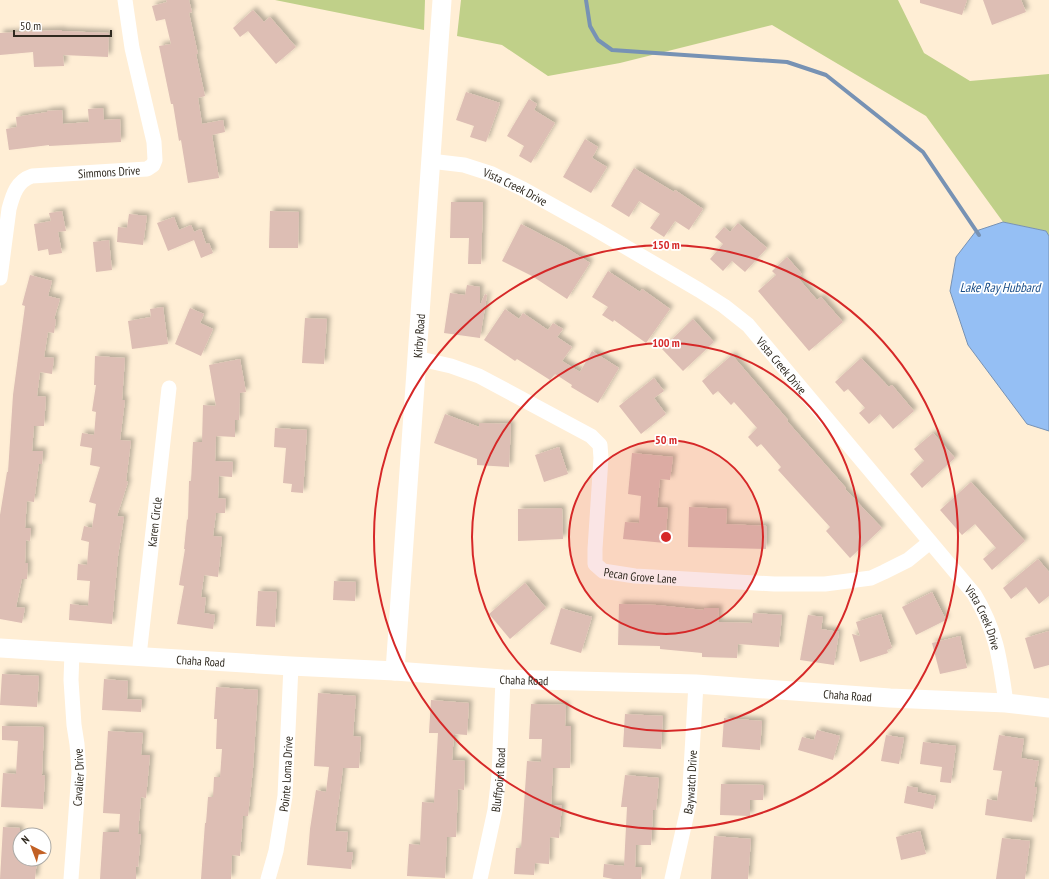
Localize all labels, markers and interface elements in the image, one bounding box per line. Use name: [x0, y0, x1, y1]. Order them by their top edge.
scale bar: [14, 12, 111, 38]
text: 50 m: [20, 18, 41, 33]
street label: Simmons Drive: [78, 162, 141, 181]
street label: Vista Creek Drive: [480, 164, 550, 209]
text: 150 m: [652, 237, 680, 252]
water label: Lake Ray Hubbard: [960, 279, 1043, 296]
street label: Kirby Road: [409, 313, 428, 358]
street label: Vista Creek Drive: [753, 333, 810, 397]
text: 100 m: [652, 335, 680, 350]
text: 50 m: [655, 432, 677, 447]
street label: Karen Circle: [144, 496, 164, 548]
centre of rings: [659, 530, 673, 544]
street label: Pecan Grove Lane: [603, 564, 677, 586]
street label: Vista Creek Drive: [961, 581, 1004, 651]
street label: Chaha Road: [176, 651, 225, 669]
street label: Chaha Road: [499, 671, 549, 688]
street label: Chaha Road: [823, 686, 872, 704]
street label: Pointe Loma Drive: [275, 736, 295, 813]
street label: Bluffpoint Road: [487, 747, 508, 813]
street label: Cavalier Drive: [69, 748, 87, 807]
street label: Baywatch Drive: [679, 749, 700, 815]
north arrow: [12, 827, 52, 867]
text: N: [18, 832, 32, 847]

